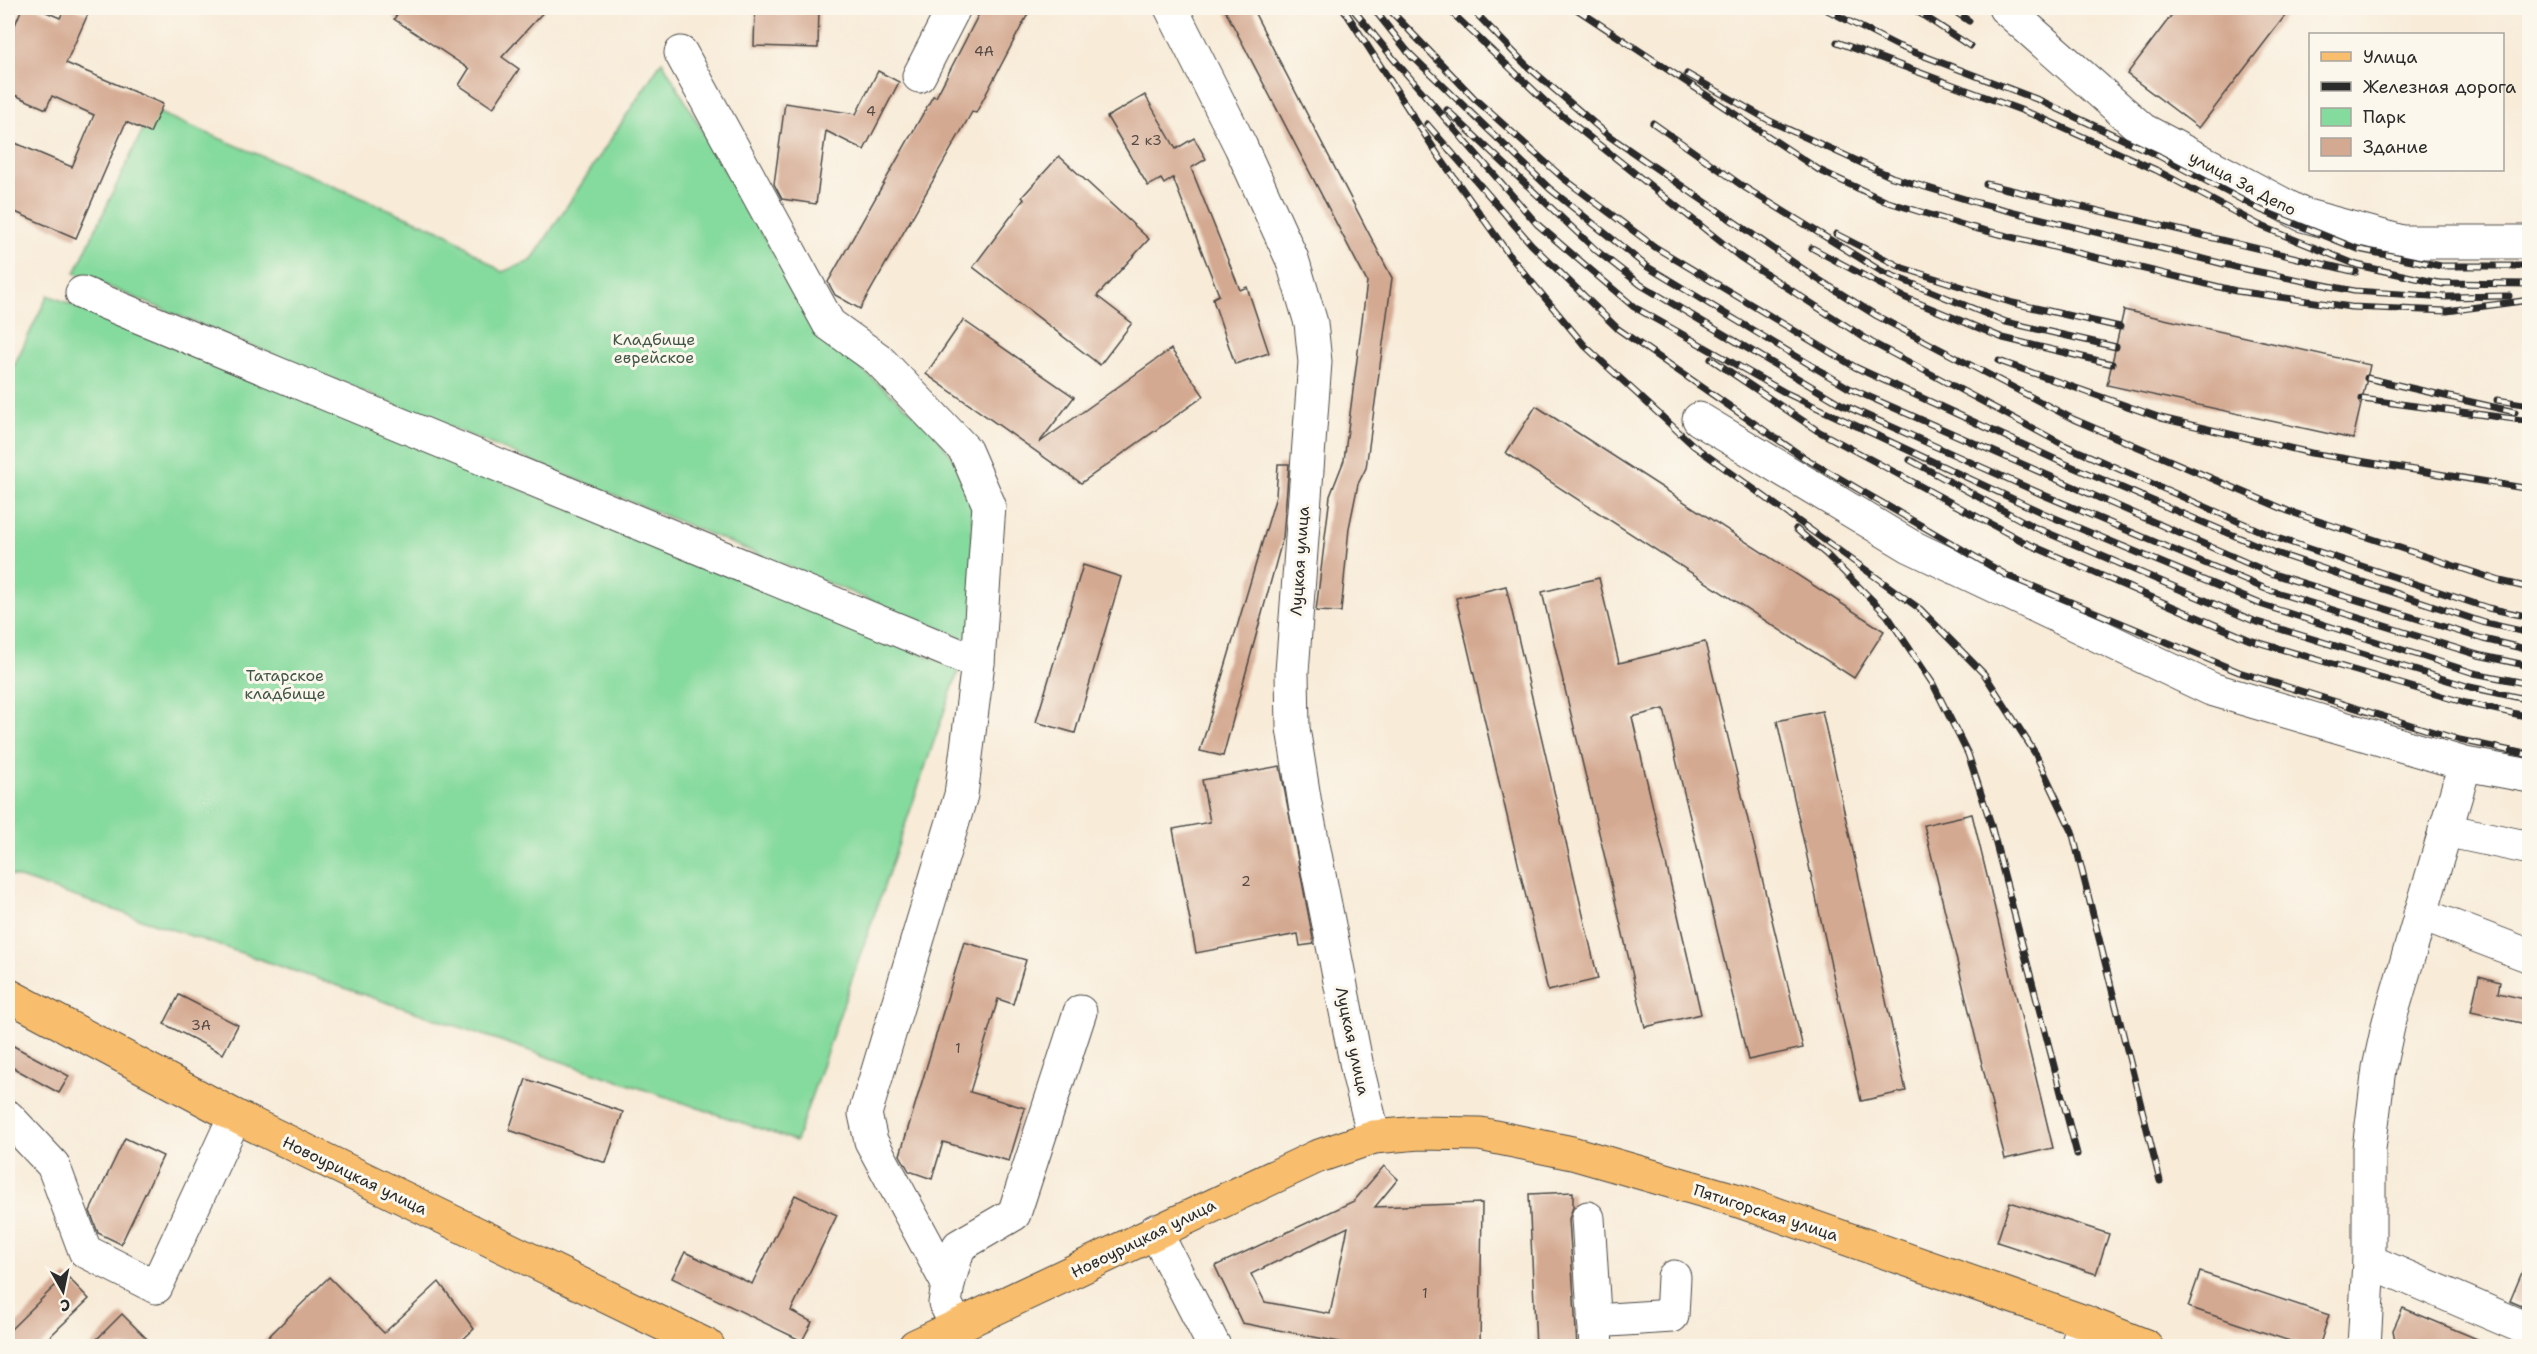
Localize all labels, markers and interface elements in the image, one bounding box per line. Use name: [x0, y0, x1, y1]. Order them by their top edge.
legend: [2309, 33, 2504, 171]
house number: 4А: [974, 42, 994, 60]
text: Улица: [2363, 45, 2417, 69]
text: Железная дорога: [2363, 75, 2516, 99]
house number: 4: [866, 102, 876, 120]
text: Парк: [2363, 105, 2406, 129]
house number: 2 к3: [1130, 131, 1162, 149]
text: Здание: [2363, 135, 2428, 159]
street label: улица За Депо: [2186, 146, 2300, 220]
park label: Кладбище еврейское: [613, 329, 695, 368]
street label: Луцкая улица: [1285, 505, 1314, 617]
park label: Татарское кладбище: [244, 665, 326, 704]
house number: 2: [1241, 872, 1251, 890]
street label: Луцкая улица: [1331, 985, 1374, 1097]
house number: 3А: [191, 1016, 211, 1034]
house number: 1: [955, 1039, 961, 1057]
street label: Новоурицкая улица: [279, 1131, 431, 1220]
street label: Пятигорская улица: [1691, 1179, 1841, 1246]
street label: Новоурицкая улица: [1067, 1194, 1219, 1283]
north arrow: [33, 1261, 93, 1321]
house number: 1: [1422, 1284, 1428, 1302]
text: С: [59, 1294, 72, 1316]

